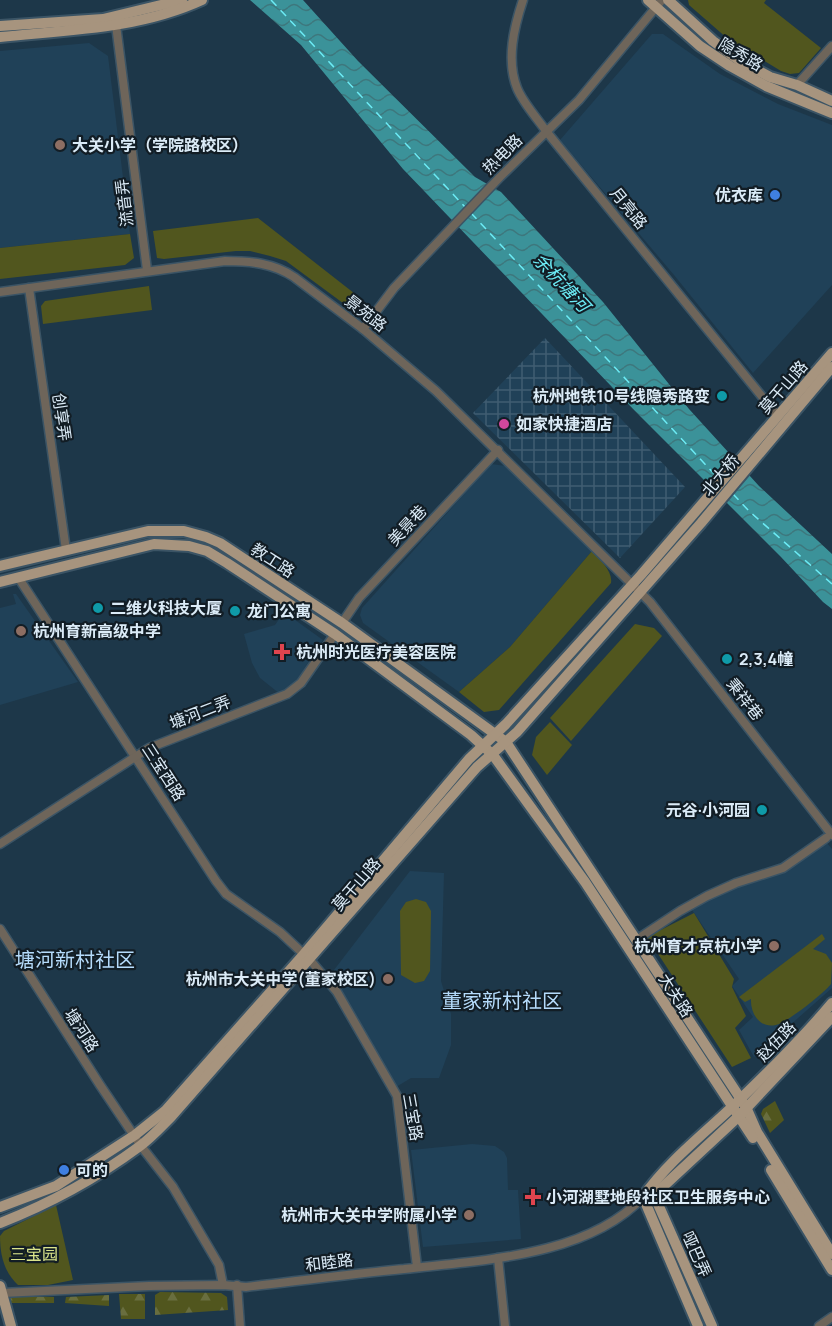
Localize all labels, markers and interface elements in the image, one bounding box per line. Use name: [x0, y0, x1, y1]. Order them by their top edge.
street label: 隐秀路: [715, 32, 767, 76]
street label: 热电路: [477, 129, 527, 179]
place label: 大关小学（学院路校区）: [72, 134, 248, 156]
marker: 大关小学（学院路校区）: [53, 138, 67, 152]
street label: 流音弄: [110, 178, 138, 228]
street label: 月亮路: [605, 182, 653, 234]
place label: 优衣库: [715, 184, 763, 206]
marker: 优衣库: [768, 188, 782, 202]
water label: 余杭塘河: [529, 247, 597, 319]
street label: 景苑路: [340, 290, 392, 336]
street label: 莫干山路: [754, 356, 812, 418]
place label: 杭州地铁10号线隐秀路变: [532, 385, 710, 407]
marker: 杭州地铁10号线隐秀路变: [715, 389, 729, 403]
street label: 创享弄: [48, 392, 76, 442]
place label: 如家快捷酒店: [516, 413, 612, 435]
marker: 如家快捷酒店: [497, 417, 511, 431]
street label: 北大桥: [696, 450, 744, 500]
street label: 美景巷: [383, 500, 431, 550]
street label: 教工路: [247, 538, 299, 582]
place label: 二维火科技大厦: [110, 597, 222, 619]
place label: 龙门公寓: [247, 600, 311, 622]
marker: 二维火科技大厦: [91, 601, 105, 615]
marker: 龙门公寓: [228, 604, 242, 618]
place label: 杭州育新高级中学: [33, 620, 161, 642]
marker: 杭州育新高级中学: [14, 624, 28, 638]
place label: 杭州时光医疗美容医院: [296, 641, 456, 663]
marker: 杭州时光医疗美容医院: [273, 643, 291, 661]
place label: 2,3,4幢: [739, 648, 793, 670]
marker: 2,3,4幢: [720, 652, 734, 666]
street label: 秉祥巷: [722, 673, 768, 725]
street label: 塘河二弄: [166, 690, 234, 734]
street label: 三宝西路: [137, 739, 191, 805]
place label: 元谷·小河园: [666, 799, 750, 821]
marker: 元谷·小河园: [755, 803, 769, 817]
street label: 莫干山路: [327, 853, 385, 915]
place label: 杭州育才京杭小学: [634, 935, 762, 957]
marker: 杭州育才京杭小学: [767, 939, 781, 953]
district label: 塘河新村社区: [15, 946, 135, 973]
place label: 杭州市大关中学(董家校区): [186, 968, 376, 990]
street label: 大关路: [654, 969, 698, 1021]
marker: 杭州市大关中学(董家校区): [381, 972, 395, 986]
district label: 董家新村社区: [442, 987, 562, 1014]
street label: 塘河路: [60, 1004, 104, 1056]
street label: 赵伍路: [751, 1016, 801, 1066]
street label: 三宝路: [398, 1091, 428, 1143]
place label: 可的: [76, 1159, 108, 1181]
marker: 可的: [57, 1163, 71, 1177]
place label: 小河湖墅地段社区卫生服务中心: [546, 1186, 770, 1208]
marker: 小河湖墅地段社区卫生服务中心: [524, 1188, 542, 1206]
place label: 杭州市大关中学附属小学: [281, 1204, 457, 1226]
marker: 杭州市大关中学附属小学: [462, 1208, 476, 1222]
street label: 哑巴弄: [677, 1228, 717, 1280]
park label: 三宝园: [10, 1243, 58, 1265]
street label: 和睦路: [304, 1248, 354, 1276]

